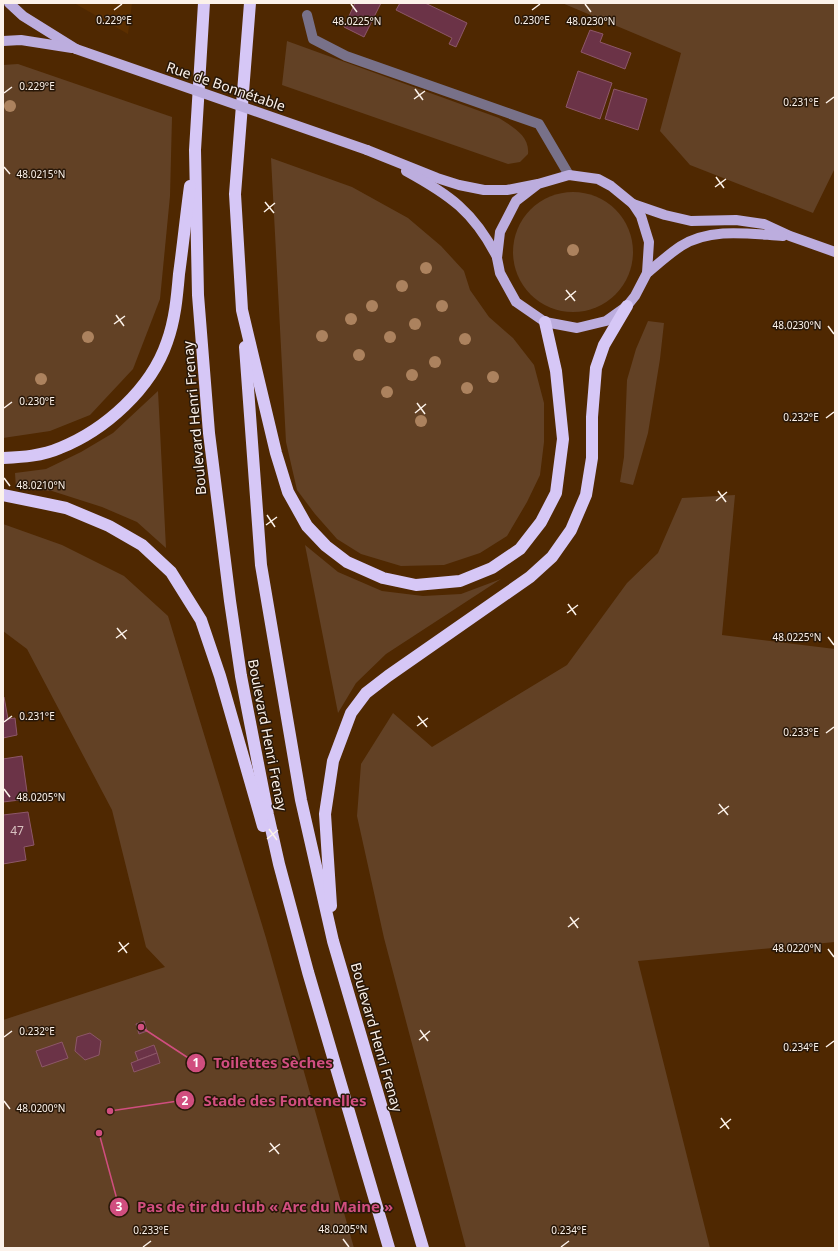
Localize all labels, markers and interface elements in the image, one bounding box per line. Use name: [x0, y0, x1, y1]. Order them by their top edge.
text: 0.229°E: [96, 13, 132, 27]
text: 0.230°E: [514, 13, 550, 27]
text: 48.0225°N: [333, 14, 381, 28]
text: 48.0230°N: [567, 14, 615, 28]
street label: Rue de Bonnétable: [164, 57, 288, 115]
text: 0.229°E: [19, 79, 55, 93]
text: 0.231°E: [783, 95, 819, 109]
text: 48.0215°N: [17, 167, 65, 181]
text: 48.0230°N: [773, 318, 821, 332]
street label: Boulevard Henri Frenay: [178, 339, 210, 496]
text: 0.230°E: [19, 394, 55, 408]
text: 0.232°E: [783, 410, 819, 424]
text: 48.0210°N: [17, 478, 65, 492]
text: 48.0225°N: [773, 630, 821, 644]
street label: Boulevard Henri Frenay: [244, 657, 292, 813]
text: 0.231°E: [19, 709, 55, 723]
text: 0.233°E: [783, 725, 819, 739]
text: 48.0205°N: [17, 790, 65, 804]
house number: 47: [10, 822, 24, 839]
text: 48.0220°N: [773, 941, 821, 955]
street label: Boulevard Henri Frenay: [347, 960, 408, 1115]
text: 0.232°E: [19, 1024, 55, 1038]
text: 0.234°E: [783, 1040, 819, 1054]
callout: Toilettes Sèches: [186, 1049, 341, 1076]
text: Toilettes Sèches: [213, 1052, 333, 1072]
text: 1: [193, 1054, 199, 1071]
callout: Stade des Fontenelles: [175, 1087, 374, 1114]
text: Stade des Fontenelles: [204, 1090, 366, 1110]
text: 2: [182, 1092, 189, 1109]
text: 48.0200°N: [17, 1101, 65, 1115]
callout: Pas de tir du club « Arc du Maine »: [109, 1193, 401, 1220]
text: Pas de tir du club « Arc du Maine »: [137, 1196, 393, 1216]
text: 3: [116, 1198, 123, 1215]
text: 48.0205°N: [319, 1222, 367, 1236]
text: 0.233°E: [133, 1223, 169, 1237]
text: 0.234°E: [551, 1223, 587, 1237]

